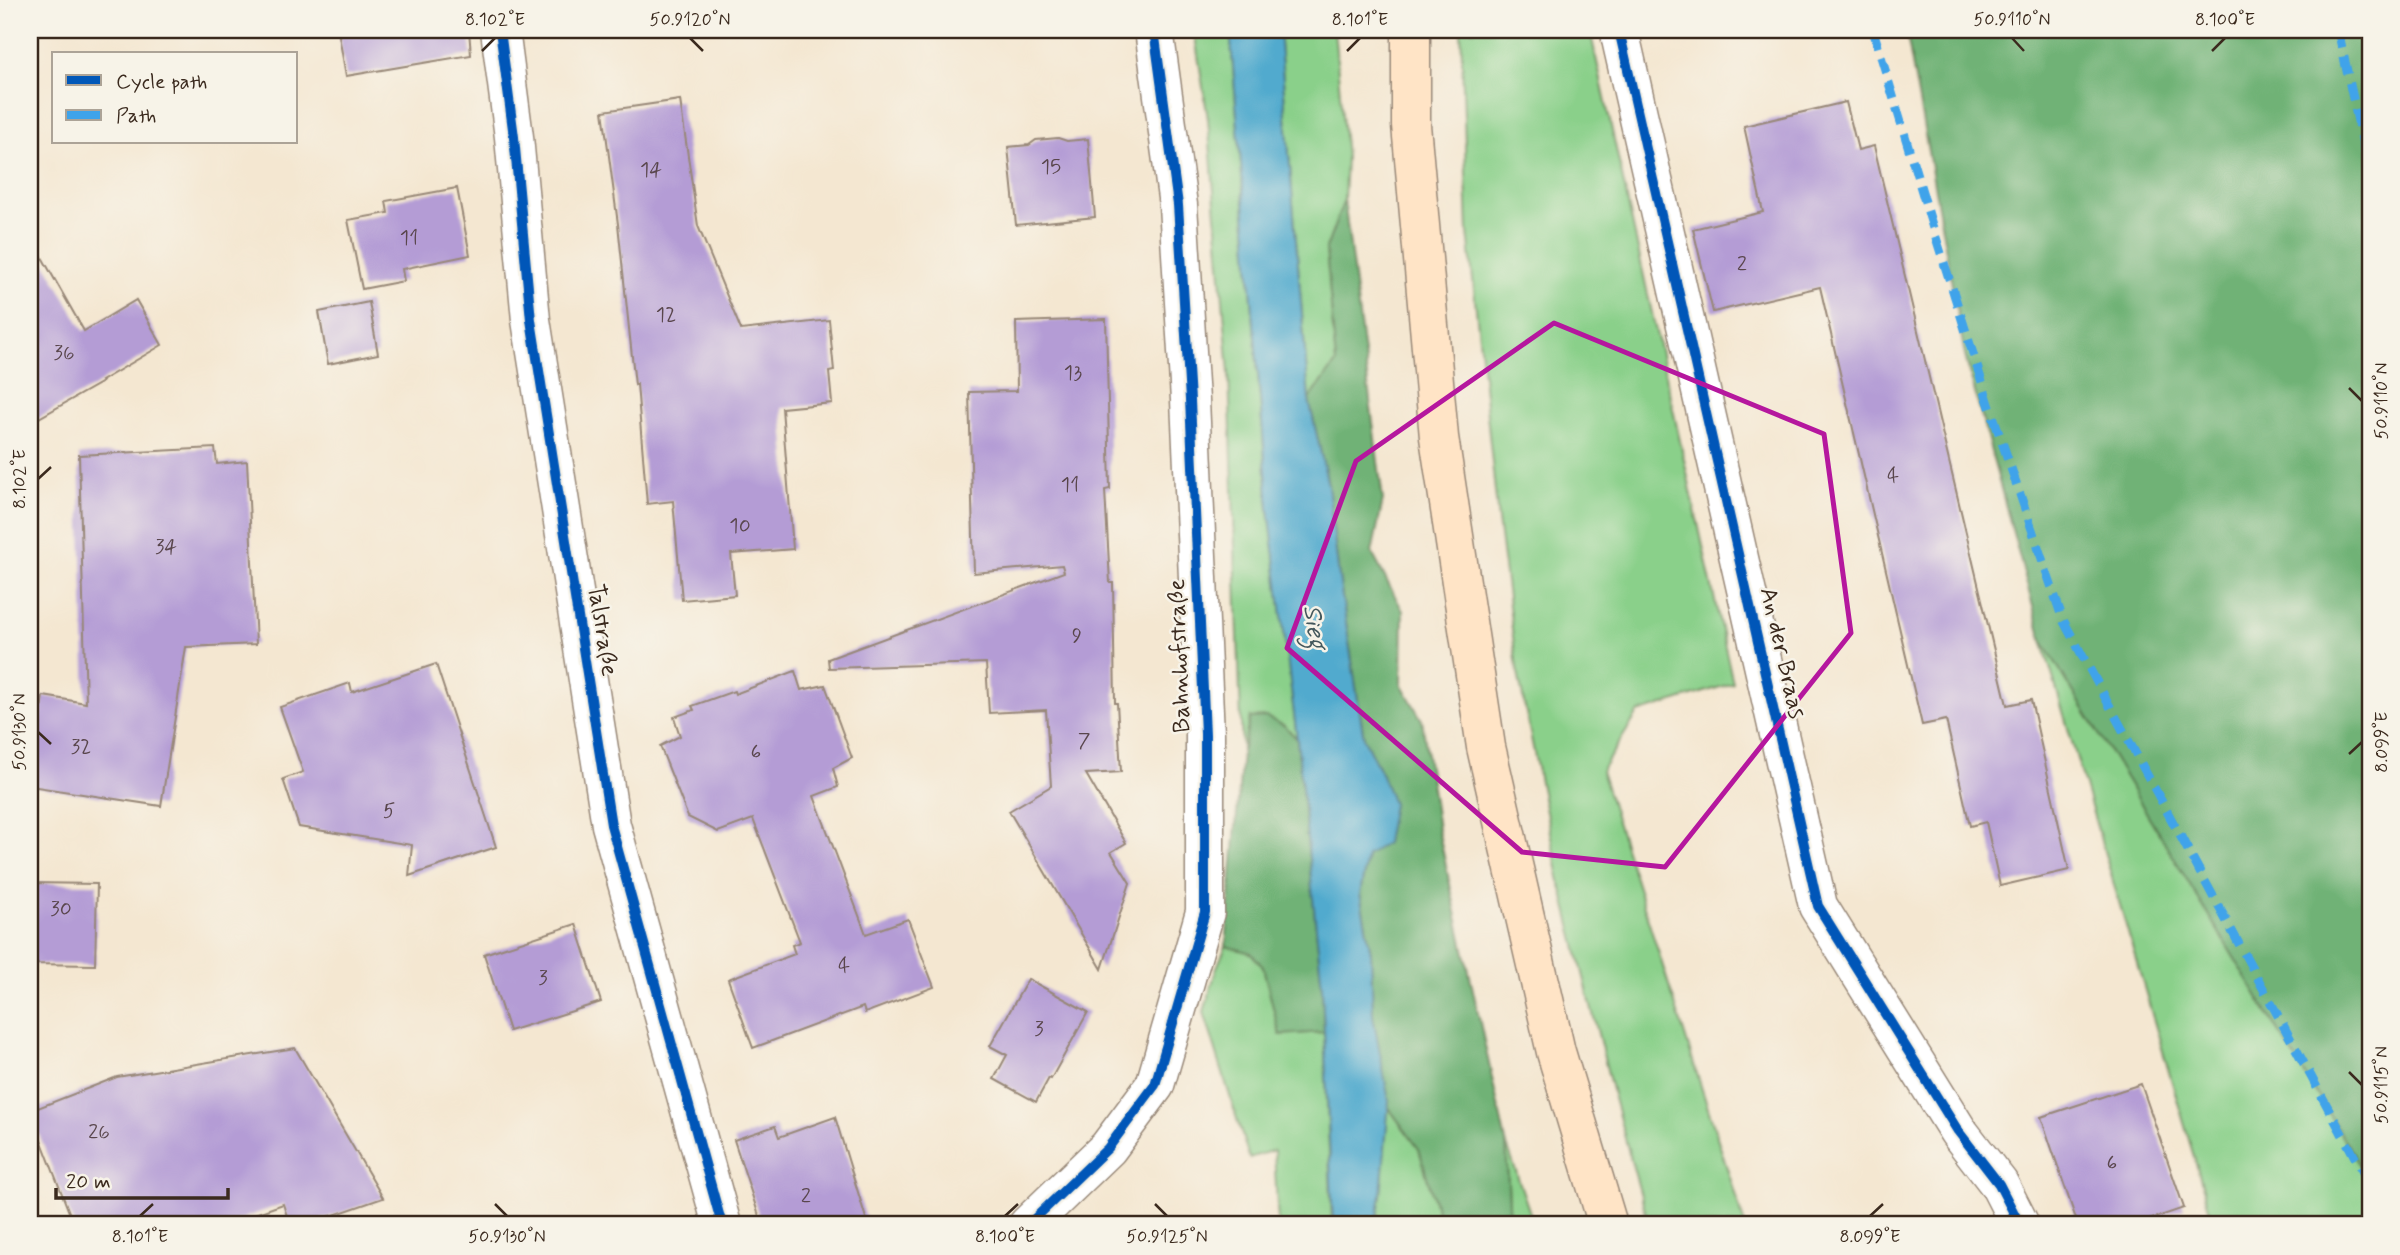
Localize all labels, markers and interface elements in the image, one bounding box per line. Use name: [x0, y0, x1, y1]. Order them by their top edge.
text: 8.102°E: [465, 8, 525, 32]
text: 50.9120°N: [650, 8, 730, 32]
text: 8.101°E: [1332, 8, 1388, 32]
text: 50.9110°N: [1973, 8, 2051, 32]
text: 8.100°E: [2195, 8, 2255, 32]
legend: [52, 52, 298, 144]
text: Cycle path: [116, 68, 207, 96]
text: Path: [116, 102, 156, 130]
house number: 15: [1041, 153, 1061, 181]
house number: 14: [640, 156, 662, 184]
house number: 11: [400, 224, 418, 252]
house number: 2: [1737, 250, 1747, 278]
house number: 12: [656, 301, 676, 329]
house number: 36: [53, 339, 75, 367]
house number: 13: [1064, 359, 1082, 387]
text: 50.9110°N: [2370, 362, 2394, 440]
text: 8.102°E: [8, 449, 32, 509]
house number: 4: [1887, 462, 1899, 490]
house number: 11: [1061, 471, 1079, 499]
house number: 10: [729, 512, 751, 540]
house number: 34: [155, 533, 177, 561]
street label: Bahnhofstraße: [1162, 578, 1198, 734]
street label: Talstraße: [579, 582, 625, 678]
street label: An der Braas: [1752, 584, 1812, 722]
water label: Sieg: [1291, 603, 1334, 654]
house number: 9: [1072, 622, 1082, 650]
text: 50.9130°N: [8, 693, 32, 771]
text: 8.099°E: [2370, 711, 2394, 773]
house number: 7: [1078, 727, 1091, 755]
house number: 32: [71, 733, 91, 761]
house number: 6: [751, 738, 761, 766]
house number: 5: [383, 797, 395, 825]
house number: 30: [50, 895, 72, 923]
house number: 4: [838, 952, 850, 980]
house number: 3: [538, 964, 548, 992]
house number: 3: [1034, 1015, 1044, 1043]
text: 50.9115°N: [2370, 1046, 2394, 1124]
house number: 26: [88, 1118, 110, 1146]
house number: 6: [2107, 1149, 2117, 1177]
scale bar: [56, 1157, 228, 1201]
text: 20 m: [66, 1168, 111, 1196]
house number: 2: [801, 1182, 811, 1210]
text: 8.101°E: [112, 1225, 168, 1249]
text: 50.9130°N: [468, 1225, 546, 1249]
text: 8.100°E: [975, 1225, 1035, 1249]
text: 50.9125°N: [1126, 1225, 1208, 1249]
text: 8.099°E: [1839, 1225, 1901, 1249]

